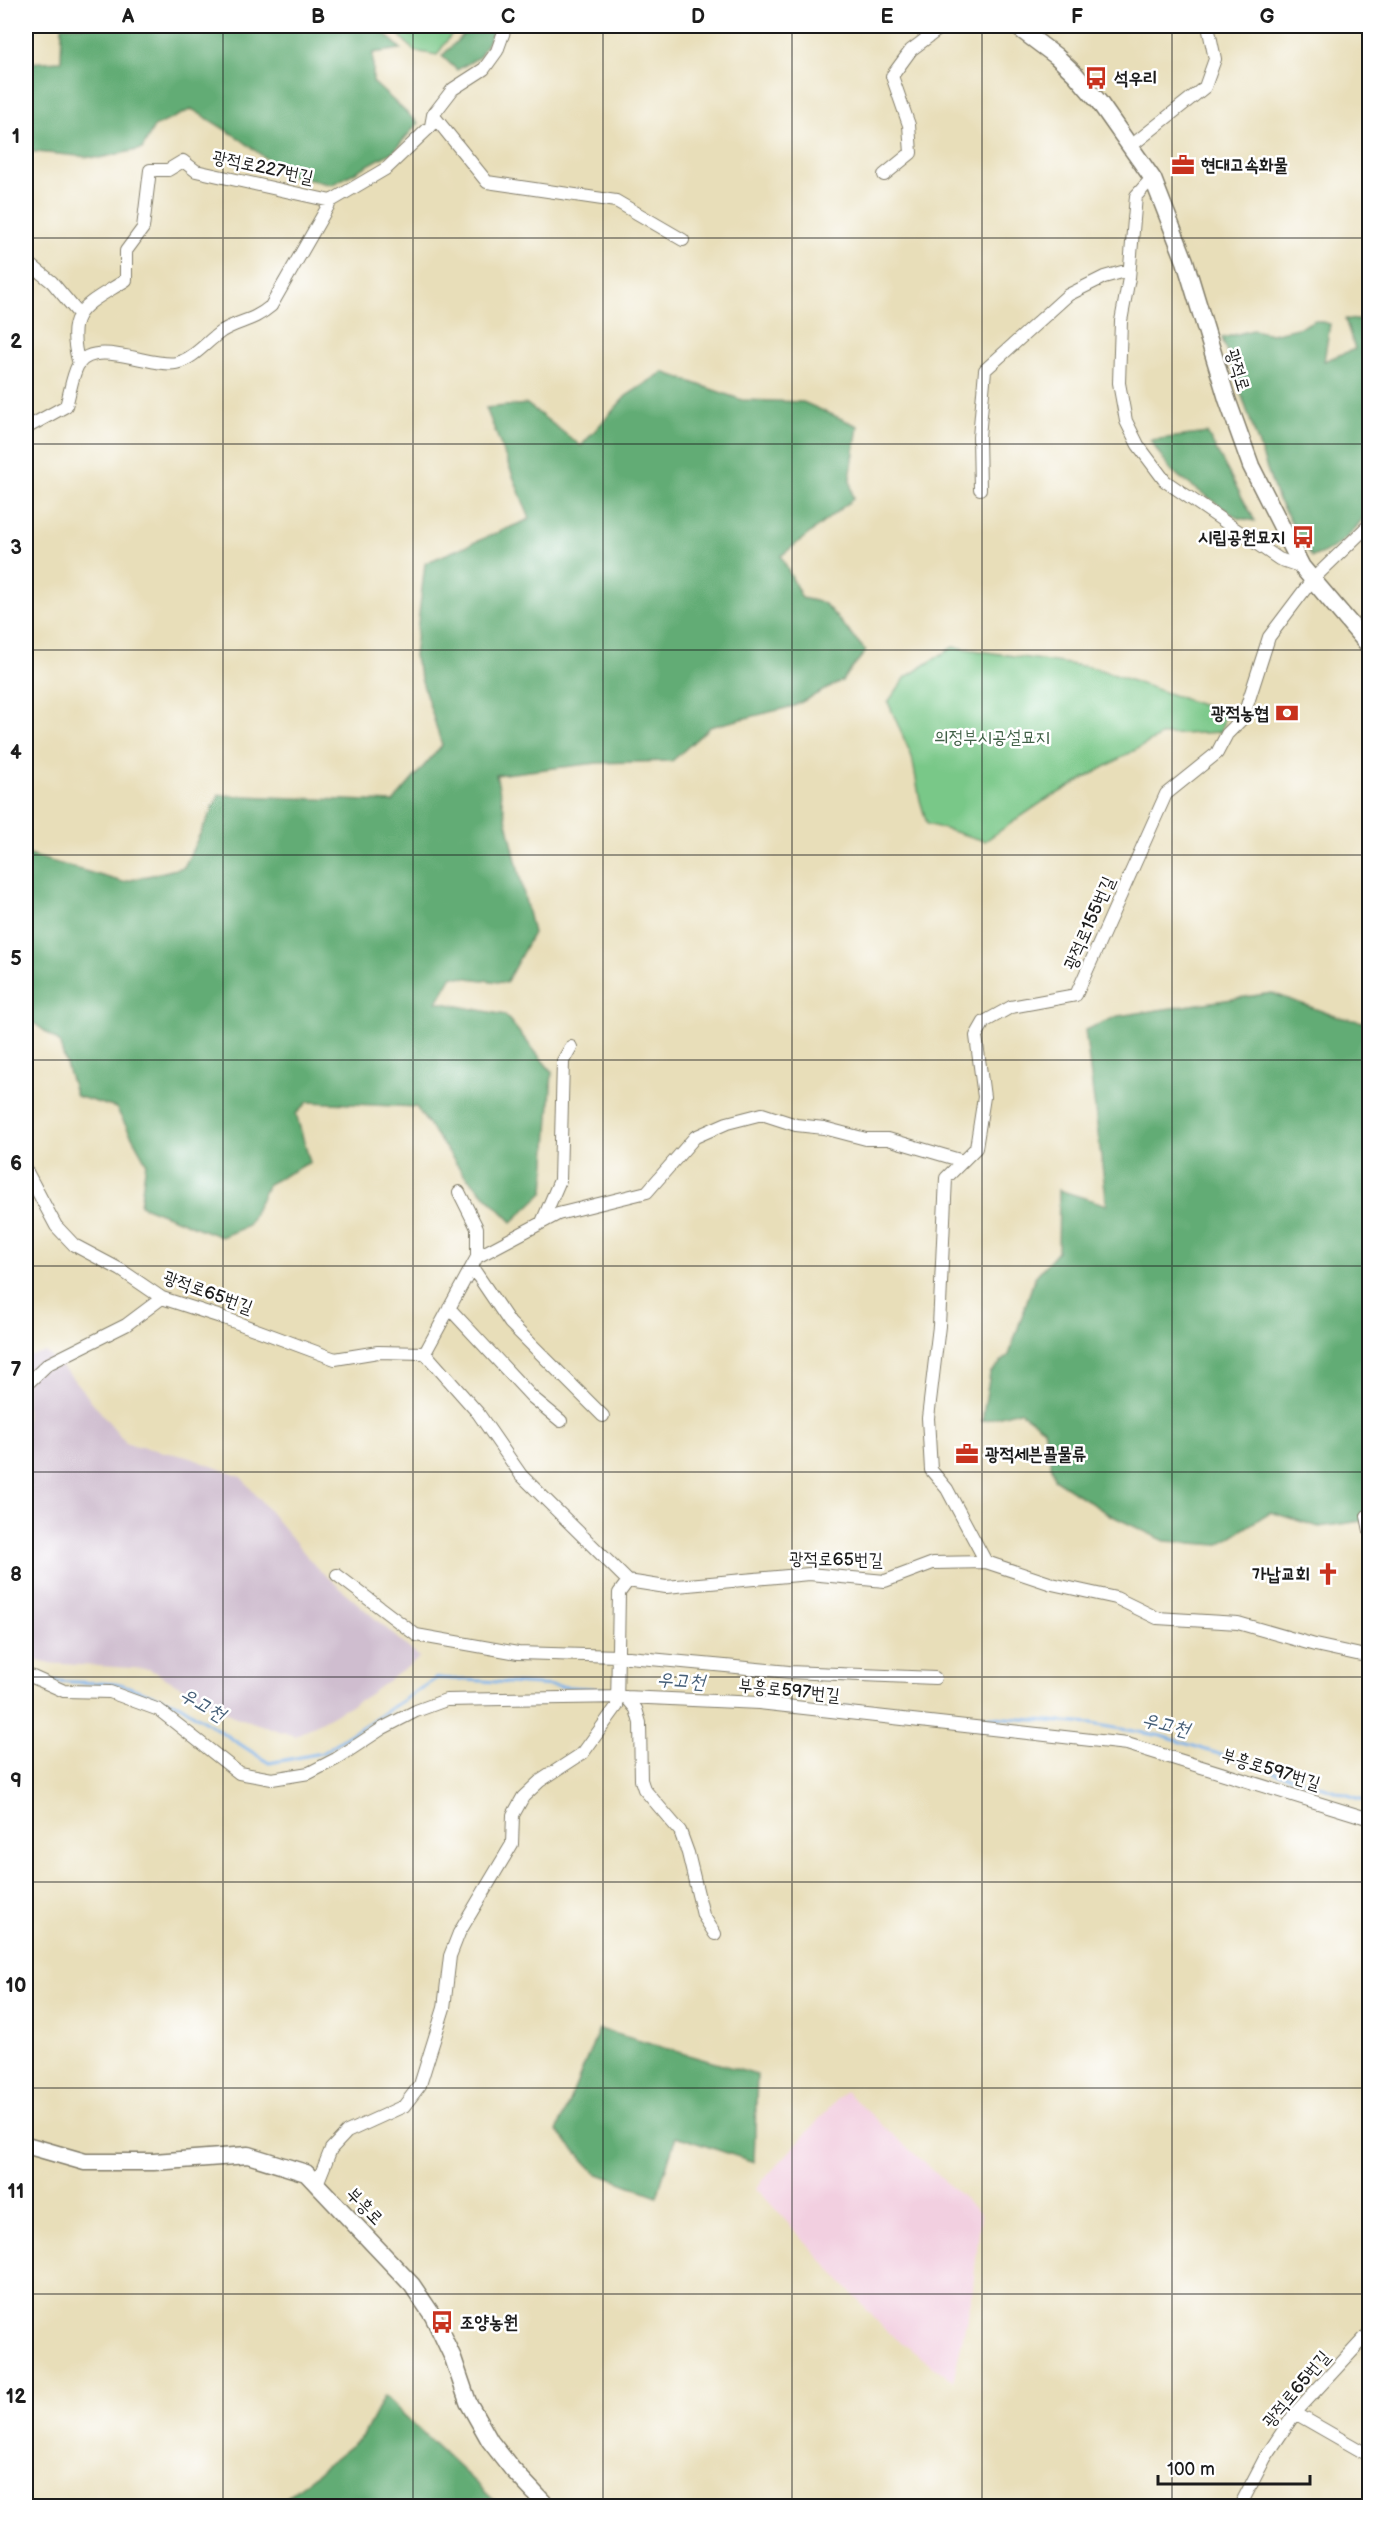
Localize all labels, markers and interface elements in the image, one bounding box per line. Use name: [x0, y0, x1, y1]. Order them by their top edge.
text: A: [121, 5, 135, 29]
text: B: [311, 5, 325, 29]
text: C: [501, 5, 515, 29]
text: D: [691, 5, 705, 29]
text: E: [881, 5, 894, 29]
text: F: [1071, 5, 1083, 29]
text: G: [1260, 5, 1275, 29]
bus stop icon: 석우리: [1083, 65, 1109, 91]
place label: 석우리: [1114, 68, 1157, 89]
text: 1: [12, 125, 20, 149]
street label: 광적로227번길: [211, 147, 316, 189]
office icon: 현대고속화물: [1170, 152, 1196, 178]
place label: 현대고속화물: [1201, 155, 1288, 176]
text: 2: [10, 330, 22, 354]
street label: 광적로: [1221, 346, 1254, 394]
bus stop icon: 시립공원묘지: [1290, 524, 1316, 550]
place label: 시립공원묘지: [1198, 527, 1285, 548]
text: 3: [10, 536, 22, 560]
bank icon: 광적농협: [1274, 700, 1300, 726]
place label: 광적농협: [1211, 703, 1269, 724]
park label: 의정부시공설묘지: [934, 727, 1050, 748]
text: 4: [10, 741, 22, 765]
street label: 광적로155번길: [1060, 873, 1120, 973]
text: 5: [10, 947, 22, 971]
text: 6: [10, 1152, 22, 1176]
street label: 광적로65번길: [160, 1267, 256, 1319]
text: 7: [10, 1358, 22, 1382]
office icon: 광적세븐콜물류: [954, 1441, 980, 1467]
place label: 광적세븐콜물류: [985, 1444, 1086, 1465]
street label: 광적로65번길: [789, 1548, 884, 1571]
church icon: 가납교회: [1315, 1561, 1341, 1587]
text: 8: [10, 1563, 22, 1587]
place label: 가납교회: [1252, 1564, 1310, 1585]
water label: 우고천: [656, 1667, 708, 1695]
street label: 부흥로597번길: [737, 1675, 841, 1706]
water label: 우고천: [176, 1682, 231, 1728]
water label: 우고천: [1139, 1707, 1194, 1743]
street label: 부흥로597번길: [1219, 1745, 1323, 1795]
text: 9: [10, 1769, 22, 1793]
text: 10: [6, 1974, 26, 1998]
text: 11: [8, 2180, 24, 2204]
street label: 부흥로: [342, 2183, 387, 2229]
bus stop icon: 조양농원: [429, 2309, 455, 2335]
place label: 조양농원: [460, 2312, 518, 2333]
street label: 광적로65번길: [1258, 2346, 1335, 2432]
text: 12: [6, 2385, 26, 2409]
scale bar: [1158, 2448, 1310, 2486]
text: 100 m: [1167, 2459, 1215, 2480]

